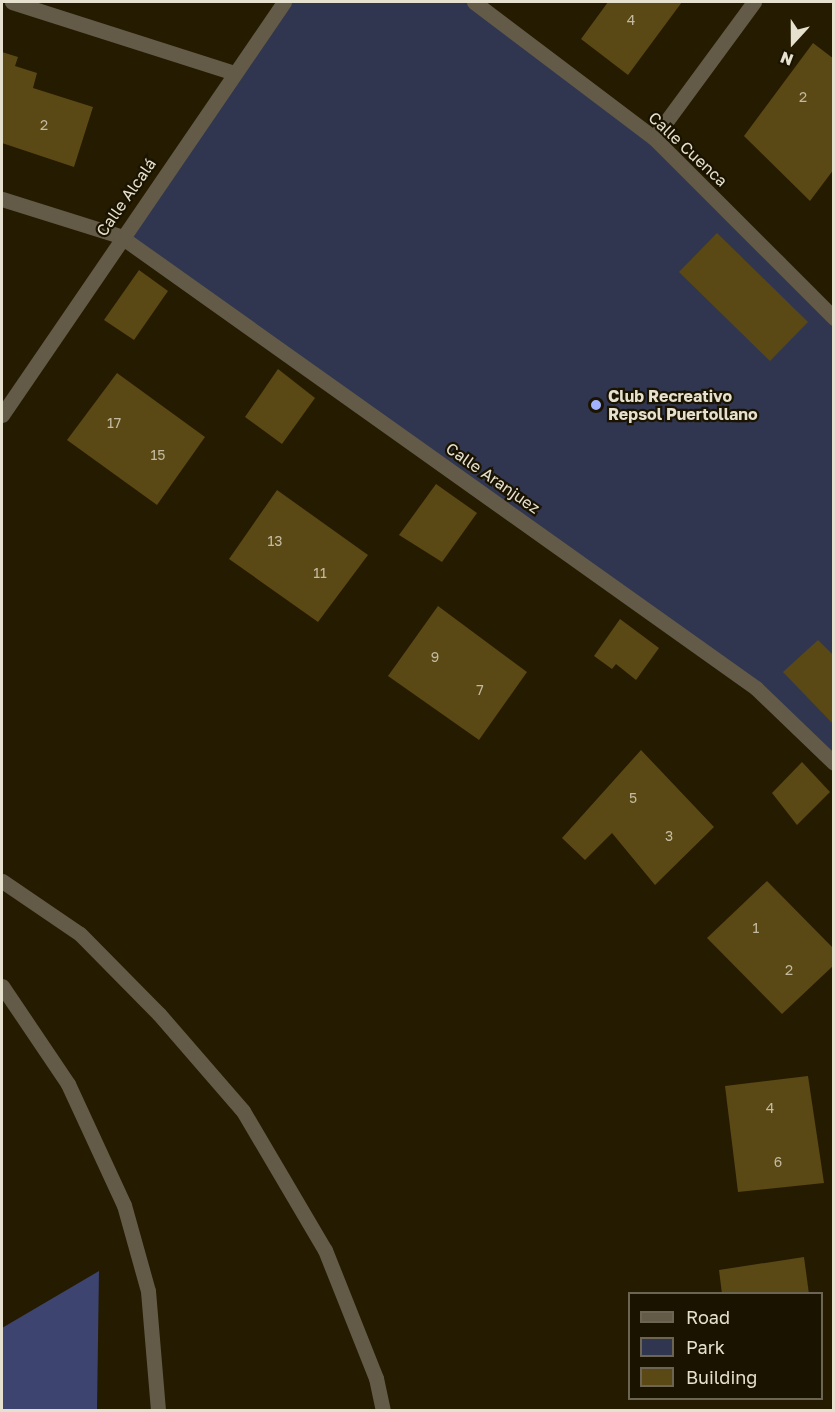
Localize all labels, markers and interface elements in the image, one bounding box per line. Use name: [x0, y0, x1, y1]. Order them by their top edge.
house number: 4: [627, 12, 635, 28]
north arrow: [763, 12, 823, 72]
text: N: [777, 47, 796, 70]
house number: 2: [799, 89, 807, 105]
street label: Calle Cuenca: [645, 108, 731, 190]
house number: 2: [40, 117, 48, 133]
street label: Calle Alcalá: [92, 154, 160, 240]
place label: Club Recreativo Repsol Puertollano: [608, 386, 758, 424]
marker: Club Recreativo Repsol Puertollano: [589, 398, 603, 412]
house number: 17: [107, 415, 121, 431]
street label: Calle Aranjuez: [442, 438, 544, 518]
house number: 15: [151, 447, 165, 463]
house number: 13: [268, 533, 282, 549]
house number: 11: [313, 565, 327, 581]
house number: 9: [431, 649, 439, 665]
house number: 7: [476, 682, 484, 698]
house number: 5: [629, 790, 637, 806]
house number: 3: [665, 828, 673, 844]
house number: 1: [753, 920, 759, 936]
house number: 2: [785, 962, 793, 978]
house number: 4: [766, 1100, 774, 1116]
house number: 6: [774, 1154, 782, 1170]
legend: [628, 1292, 823, 1400]
text: Road: [686, 1306, 730, 1328]
text: Park: [686, 1336, 725, 1358]
text: Building: [686, 1366, 757, 1388]

